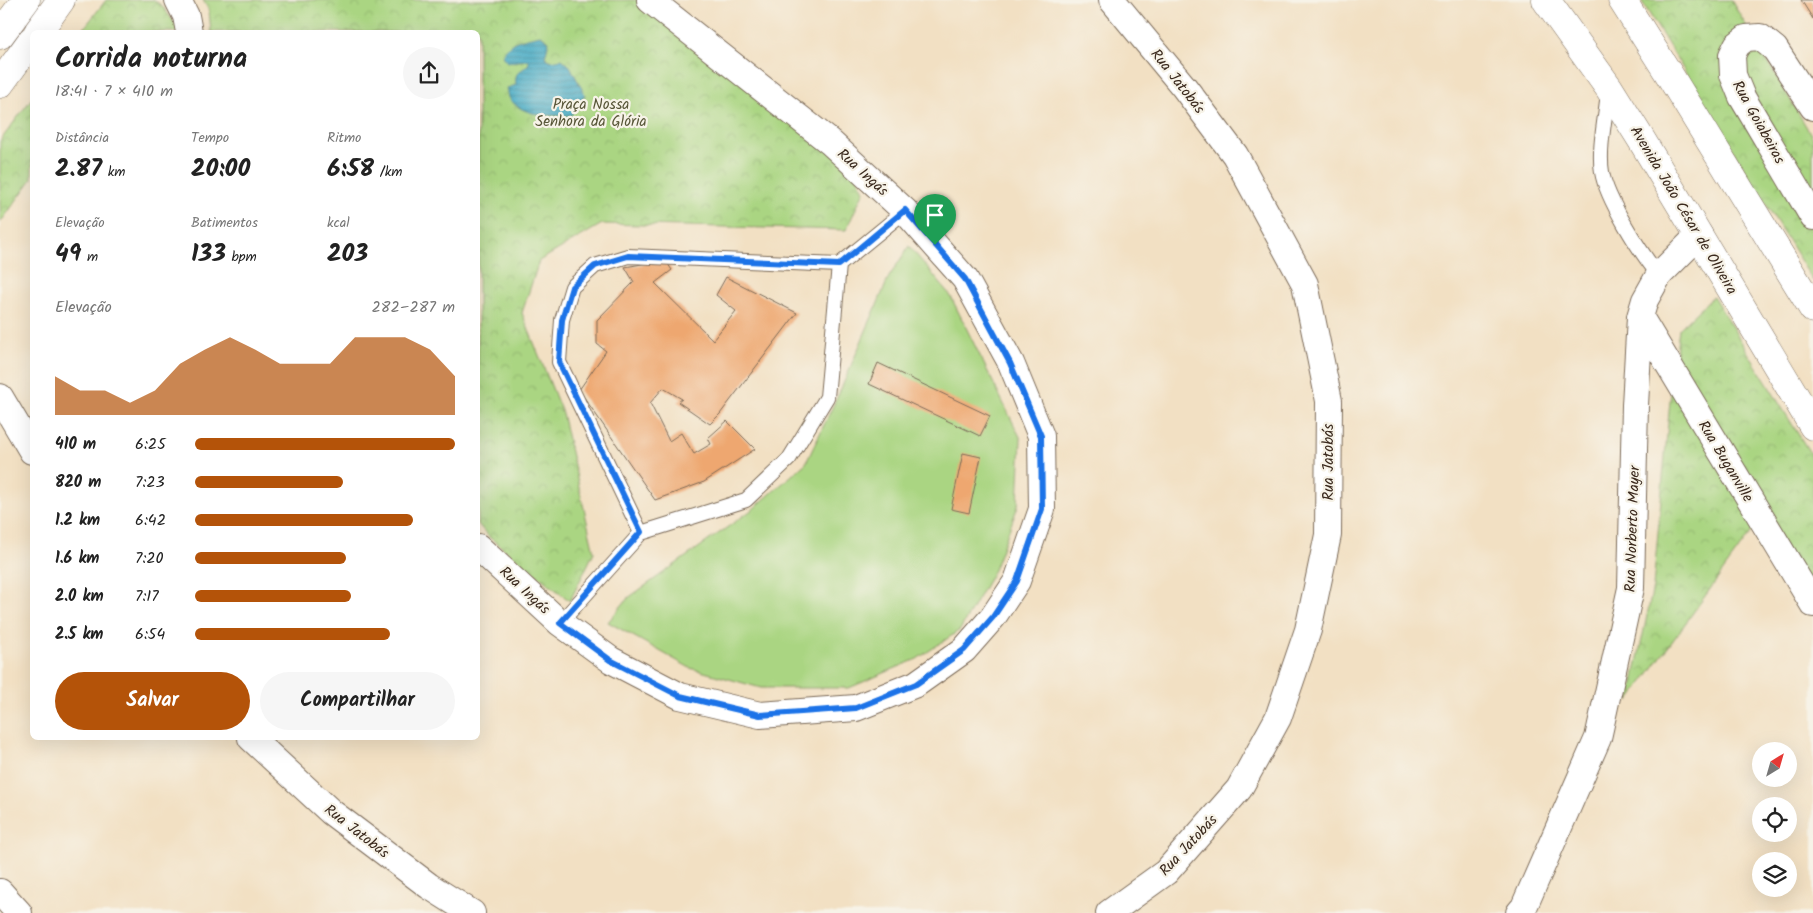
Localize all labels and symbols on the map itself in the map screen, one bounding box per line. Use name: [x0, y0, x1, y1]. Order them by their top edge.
street label: Rua Jatobás: [1144, 44, 1211, 120]
street label: Rua Goiabeiras: [1725, 76, 1791, 169]
park label: Praça Nossa Senhora da Glória: [535, 93, 647, 134]
street label: Avenida João César de Oliveira: [1623, 121, 1743, 300]
street label: Rua Ingás: [831, 143, 894, 203]
pin: [914, 194, 956, 245]
street label: Rua Buganville: [1691, 416, 1759, 507]
street label: Rua Jatobás: [1317, 423, 1341, 501]
street label: Rua Norberto Mayer: [1619, 464, 1647, 593]
street label: Rua Ingás: [493, 561, 556, 621]
north arrow: [1752, 742, 1798, 788]
street label: Rua Jatobás: [319, 799, 395, 865]
street label: Rua Jatobás: [1154, 809, 1224, 882]

